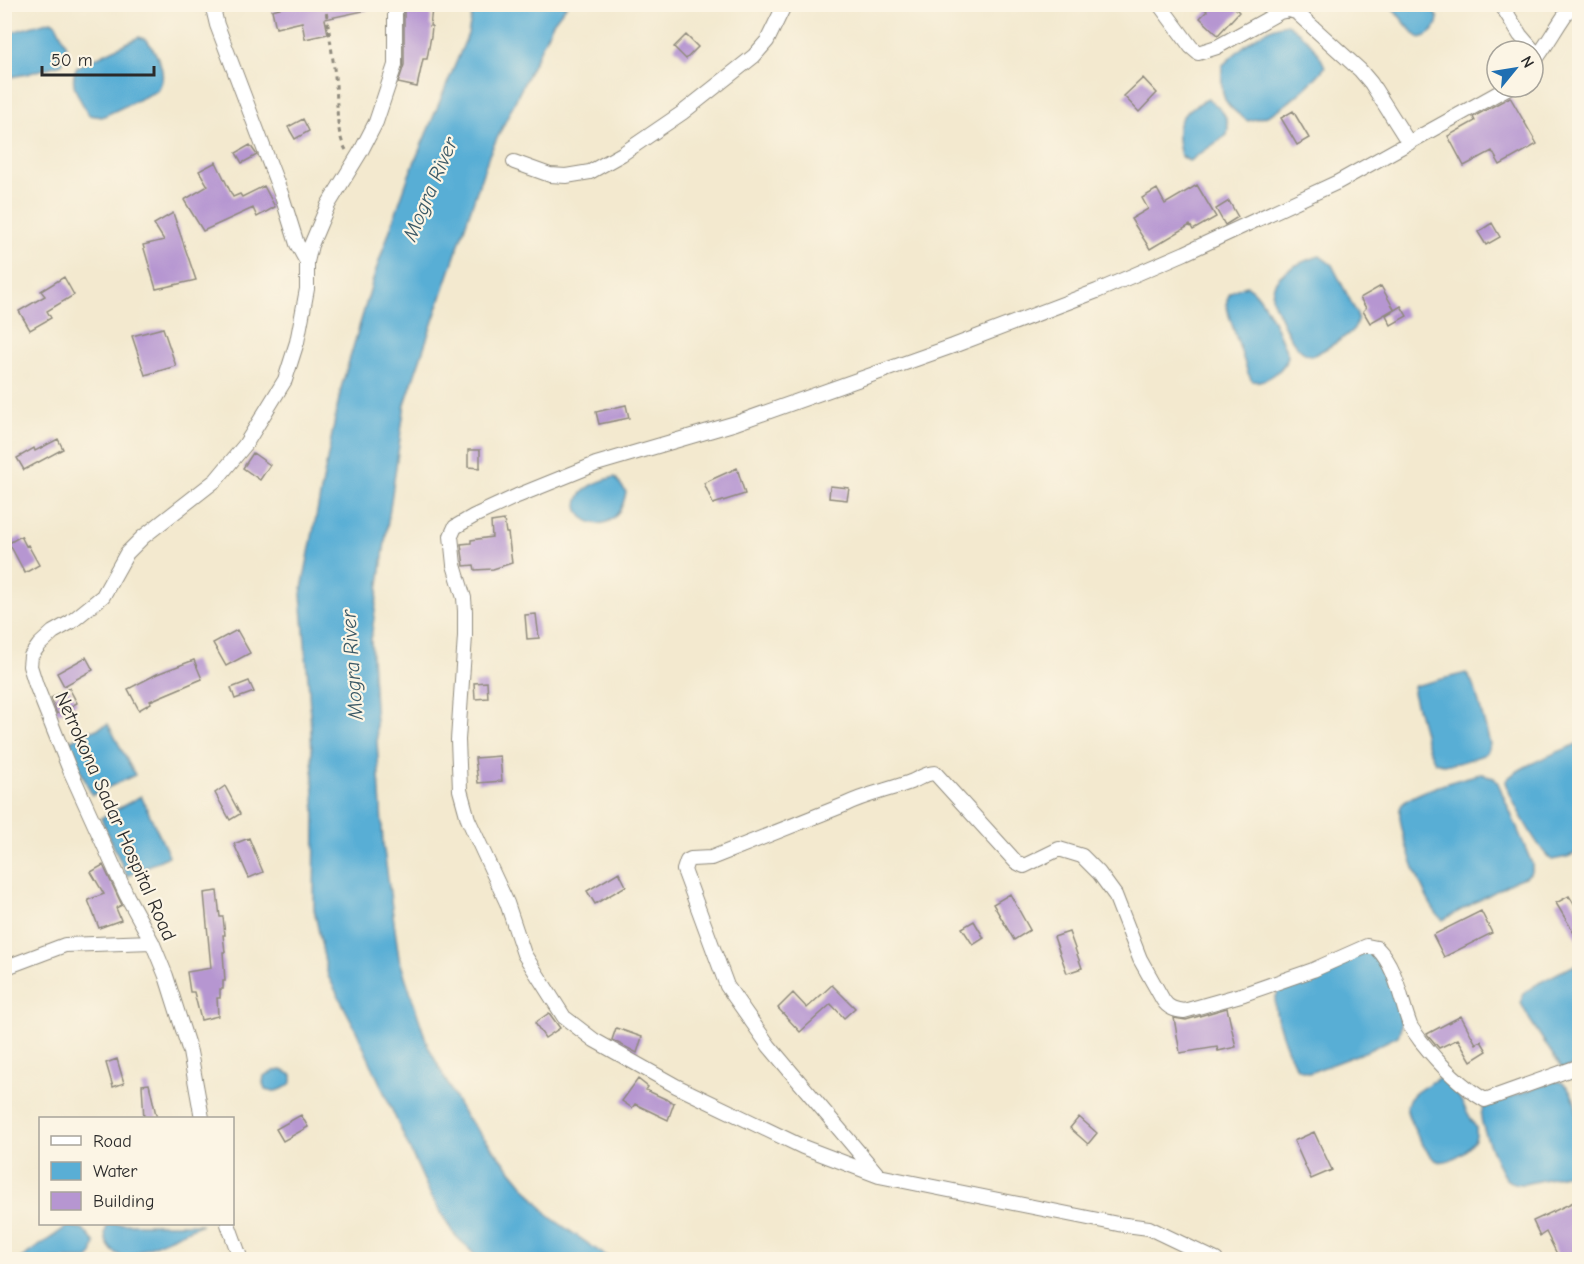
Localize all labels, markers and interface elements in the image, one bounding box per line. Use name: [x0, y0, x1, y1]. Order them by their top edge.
scale bar: [42, 39, 154, 77]
north arrow: [1485, 39, 1545, 99]
text: 50 m: [51, 50, 93, 71]
text: N: [1517, 53, 1538, 71]
water label: Mogra River: [397, 132, 463, 245]
water label: Mogra River: [336, 608, 368, 722]
street label: Netrokona Sadar Hospital Road: [50, 688, 181, 944]
legend: [39, 1117, 234, 1225]
text: Road: [93, 1131, 132, 1152]
text: Water: [93, 1161, 138, 1182]
text: Building: [93, 1191, 155, 1212]

